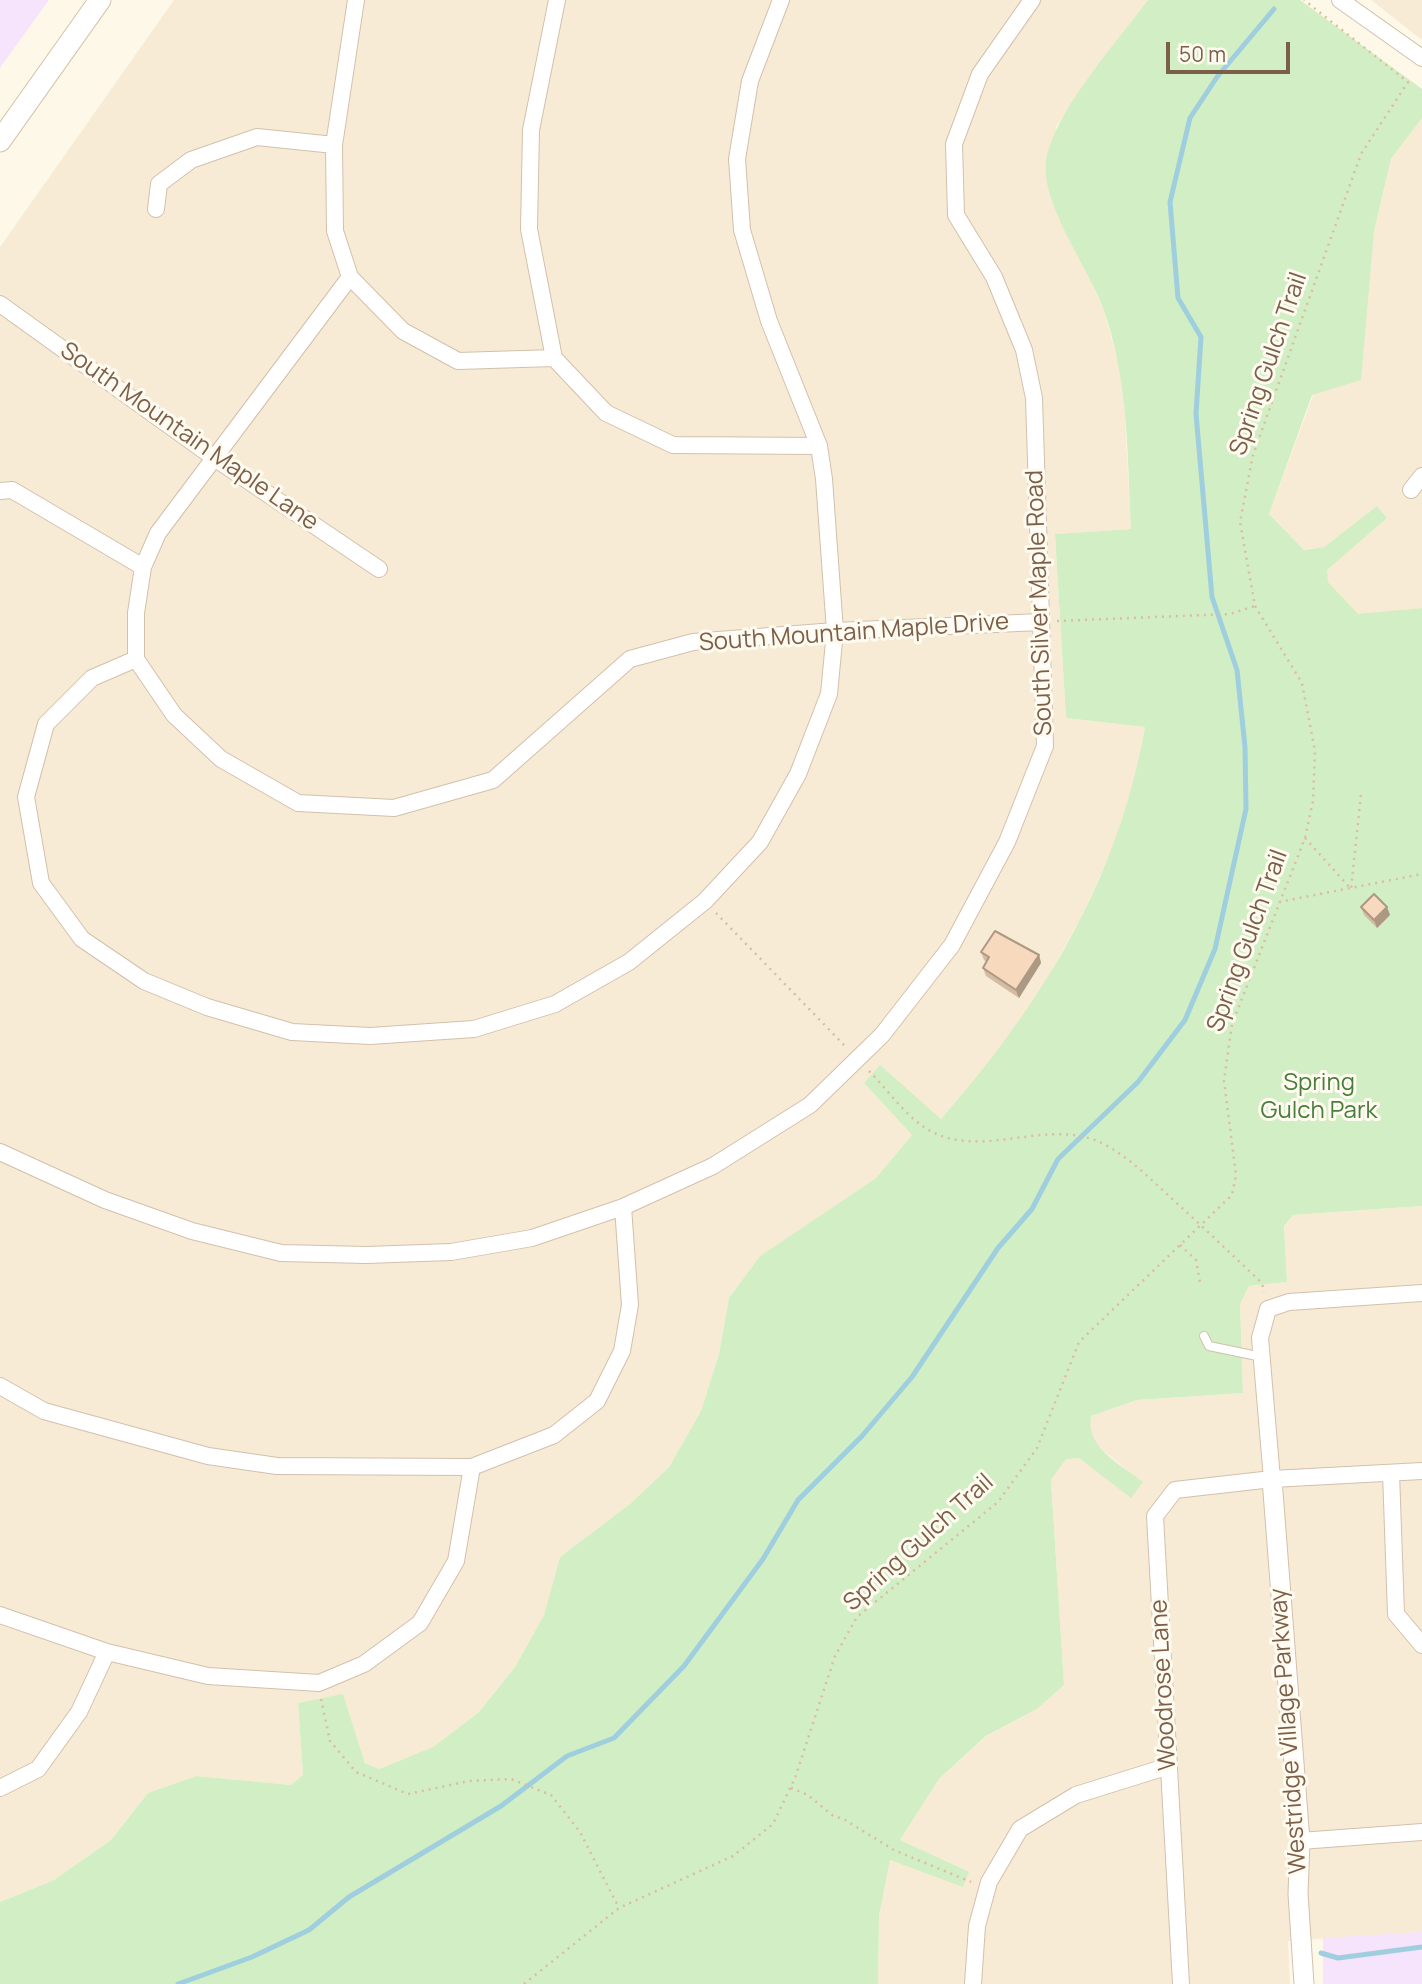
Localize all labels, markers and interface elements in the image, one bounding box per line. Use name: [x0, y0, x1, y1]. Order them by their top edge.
scale bar: [1170, 28, 1294, 72]
text: 50 m: [1179, 40, 1226, 68]
street label: Spring Gulch Trail: [1224, 269, 1314, 459]
street label: South Mountain Maple Lane: [54, 337, 324, 537]
street label: South Silver Maple Road: [1021, 470, 1059, 736]
street label: South Mountain Maple Drive: [698, 608, 1010, 658]
street label: Spring Gulch Trail: [1202, 846, 1294, 1036]
park label: Spring Gulch Park: [1261, 1069, 1377, 1125]
street label: Spring Gulch Trail: [838, 1468, 1000, 1618]
street label: Westridge Village Parkway: [1265, 1587, 1313, 1875]
street label: Woodrose Lane: [1145, 1599, 1183, 1771]

